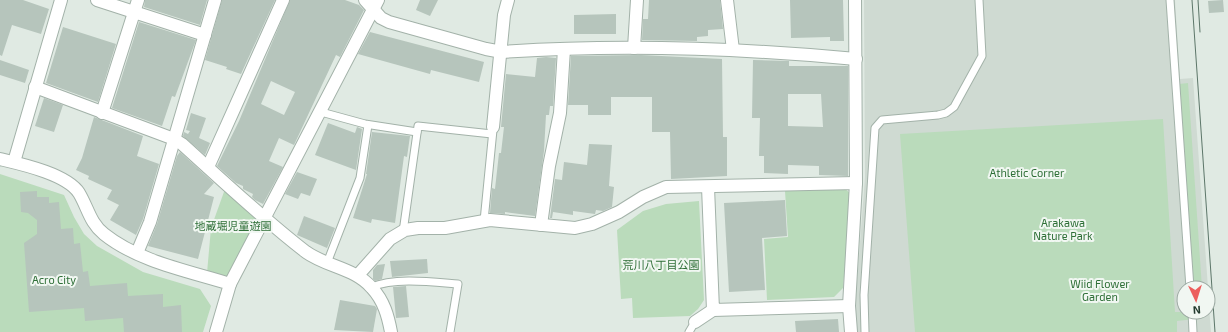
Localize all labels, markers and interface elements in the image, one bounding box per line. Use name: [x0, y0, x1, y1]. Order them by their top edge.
park label: Athletic Corner: [990, 166, 1065, 179]
park label: Arakawa Nature Park: [1033, 216, 1093, 242]
park label: 地蔵堀児童遊園: [195, 219, 272, 232]
park label: 荒川八丁目公園: [623, 258, 700, 271]
park label: Acro City: [32, 273, 76, 286]
park label: Wiid Flower Garden: [1070, 277, 1130, 303]
north arrow: [1176, 280, 1216, 320]
text: N: [1192, 304, 1201, 317]

